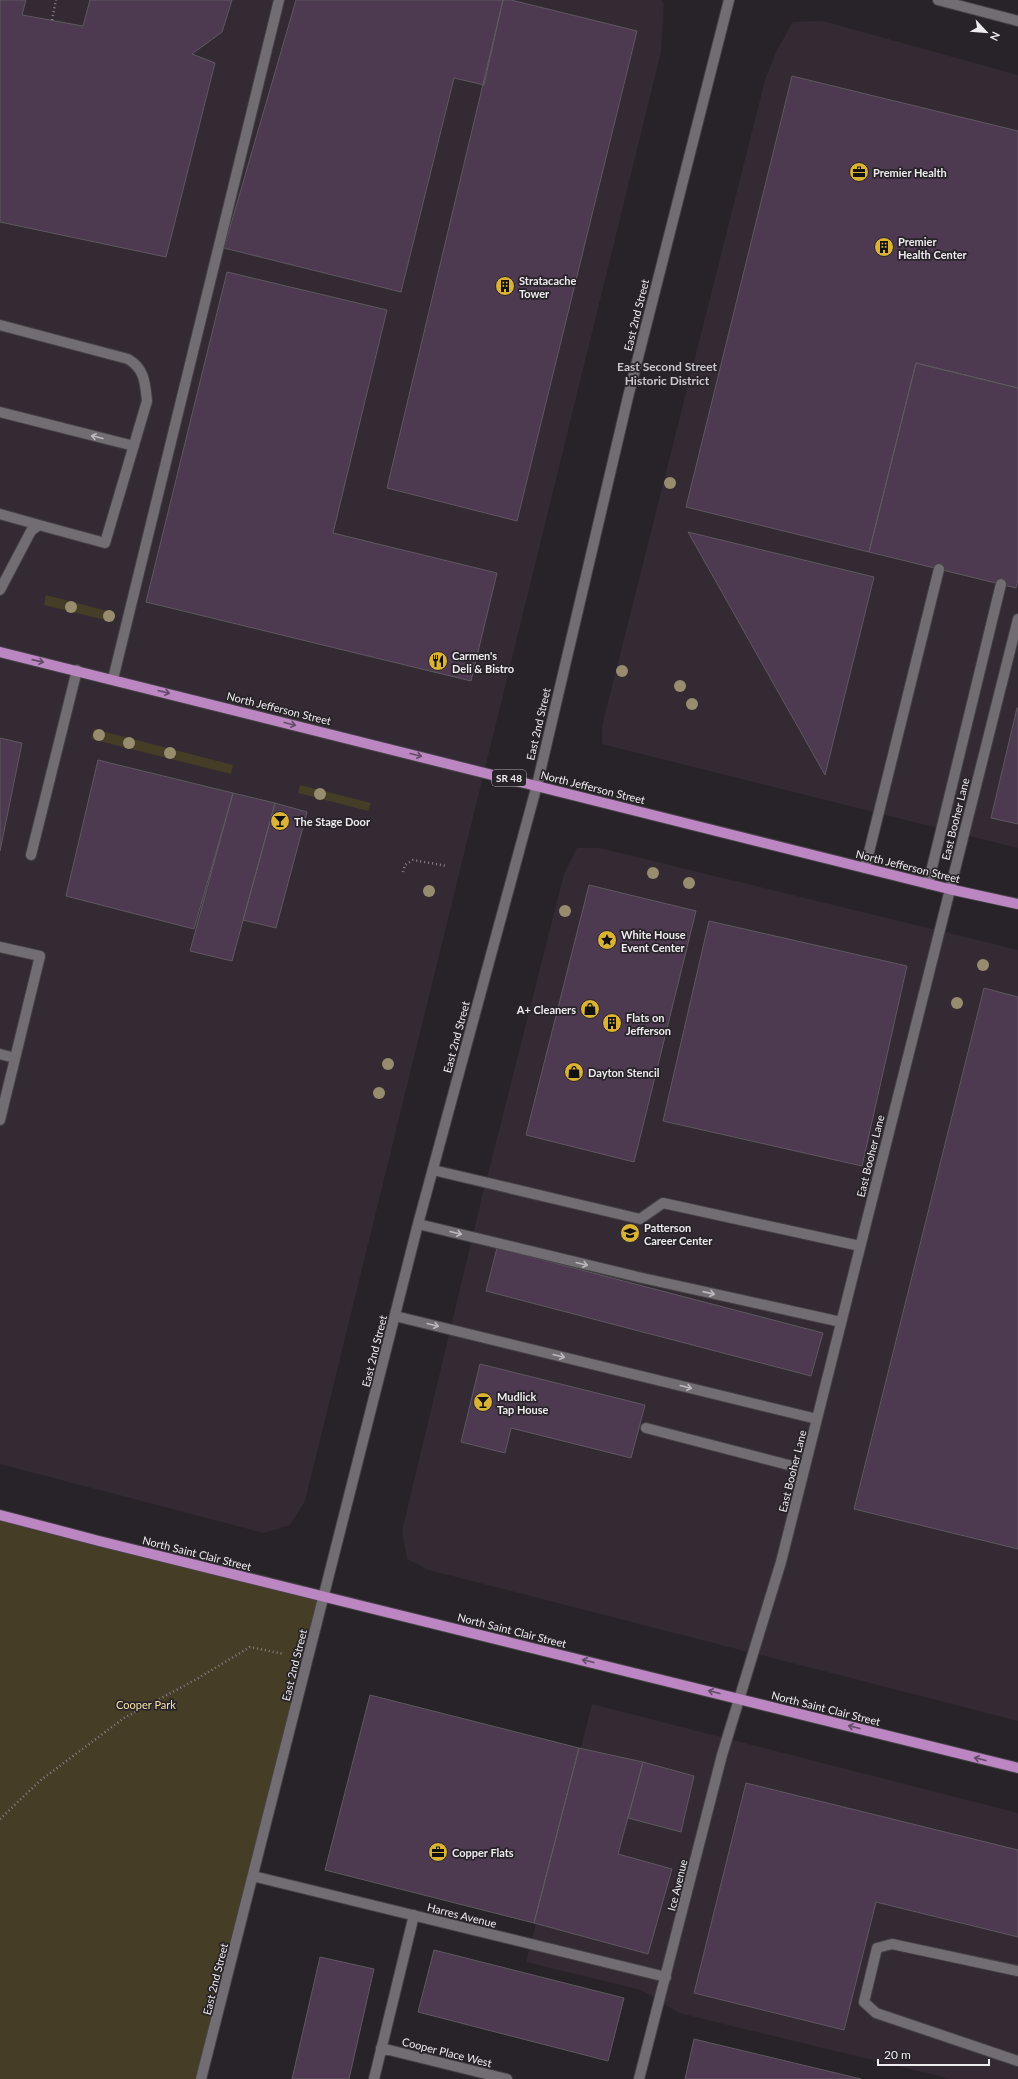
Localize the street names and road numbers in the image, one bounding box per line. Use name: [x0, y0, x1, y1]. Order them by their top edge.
street label: East 2nd Street: [621, 278, 651, 352]
street label: East 2nd Street: [523, 687, 553, 761]
street label: North Jefferson Street: [225, 689, 333, 727]
street label: North Jefferson Street: [539, 768, 647, 806]
road number: SR 48: [492, 770, 526, 786]
street label: East Booher Lane: [938, 776, 972, 862]
street label: North Jefferson Street: [854, 847, 962, 885]
street label: East 2nd Street: [440, 1000, 472, 1074]
street label: East Booher Lane: [853, 1113, 887, 1199]
street label: East 2nd Street: [359, 1314, 389, 1388]
street label: East Booher Lane: [775, 1428, 809, 1514]
street label: North Saint Clair Street: [141, 1533, 253, 1573]
street label: North Saint Clair Street: [456, 1610, 568, 1650]
street label: East 2nd Street: [279, 1628, 309, 1702]
street label: North Saint Clair Street: [770, 1688, 882, 1728]
street label: Ice Avenue: [664, 1858, 690, 1912]
street label: Harres Avenue: [426, 1900, 498, 1930]
street label: East 2nd Street: [200, 1942, 230, 2016]
street label: Cooper Place West: [401, 2035, 493, 2069]

